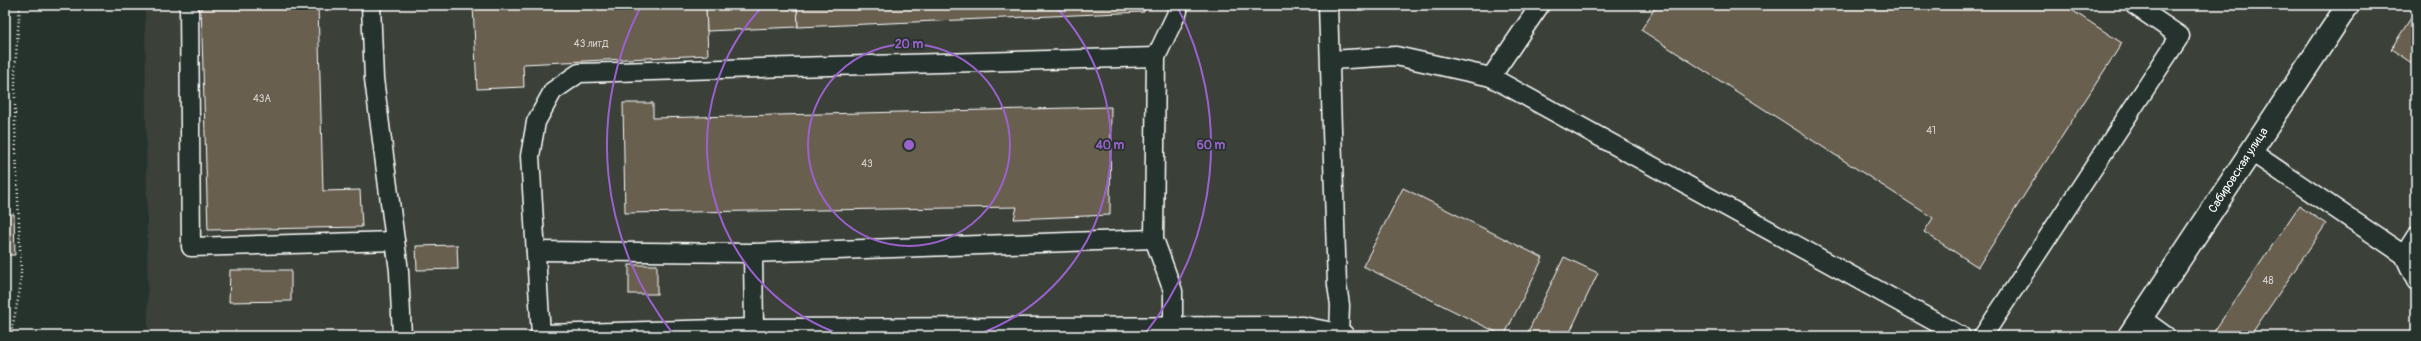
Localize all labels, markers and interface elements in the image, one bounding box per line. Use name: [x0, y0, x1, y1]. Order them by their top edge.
text: 20 m: [895, 37, 923, 52]
house number: 43 литД: [574, 38, 609, 50]
house number: 43А: [253, 93, 271, 105]
street label: Сабировская улица: [2205, 124, 2272, 216]
house number: 41: [1926, 125, 1936, 137]
centre of rings: [902, 138, 916, 152]
text: 40 m: [1095, 138, 1125, 153]
text: 60 m: [1197, 138, 1226, 153]
house number: 43: [861, 158, 873, 170]
house number: 48: [2263, 275, 2273, 287]

